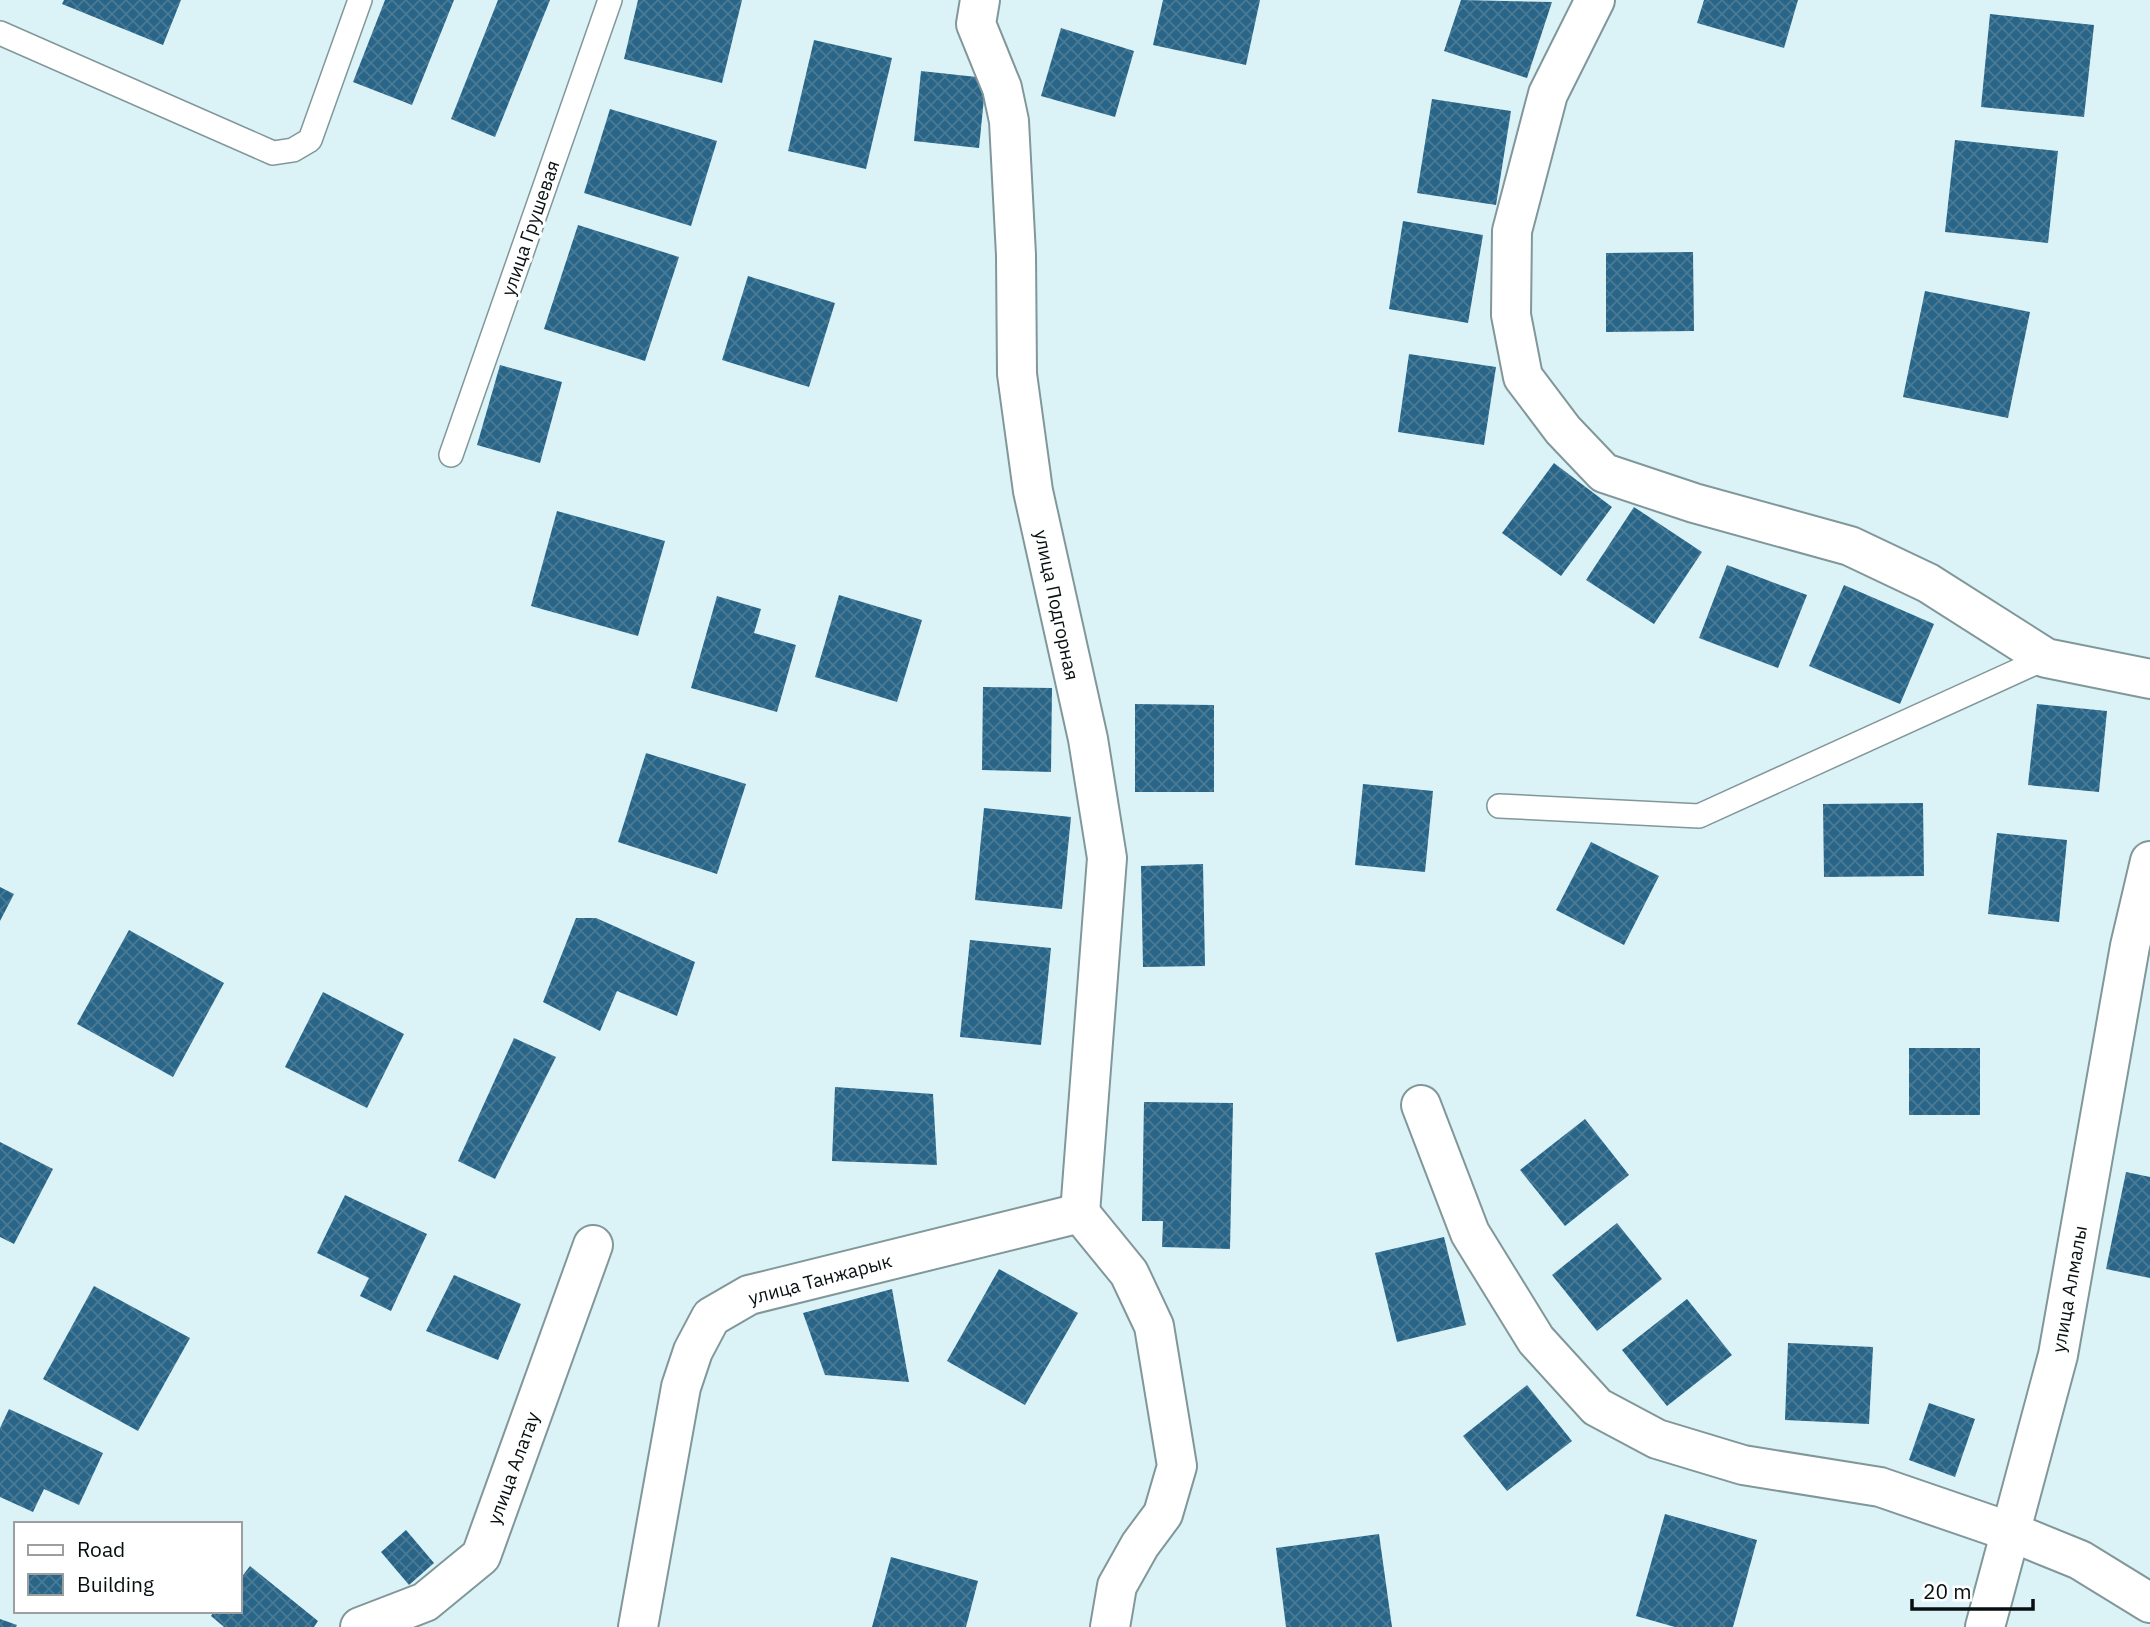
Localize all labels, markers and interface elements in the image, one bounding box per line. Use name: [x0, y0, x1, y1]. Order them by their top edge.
street label: улица Грушевая: [495, 157, 565, 299]
street label: улица Подгорная: [1029, 528, 1085, 682]
street label: улица Алмалы: [2046, 1224, 2092, 1354]
street label: улица Танжарык: [746, 1248, 894, 1310]
street label: улица Алатау: [481, 1408, 545, 1528]
legend: [14, 1522, 242, 1613]
text: Road: [77, 1535, 125, 1563]
scale bar: [1912, 1568, 2033, 1612]
text: Building: [77, 1570, 154, 1598]
text: 20 m: [1923, 1577, 1972, 1605]

